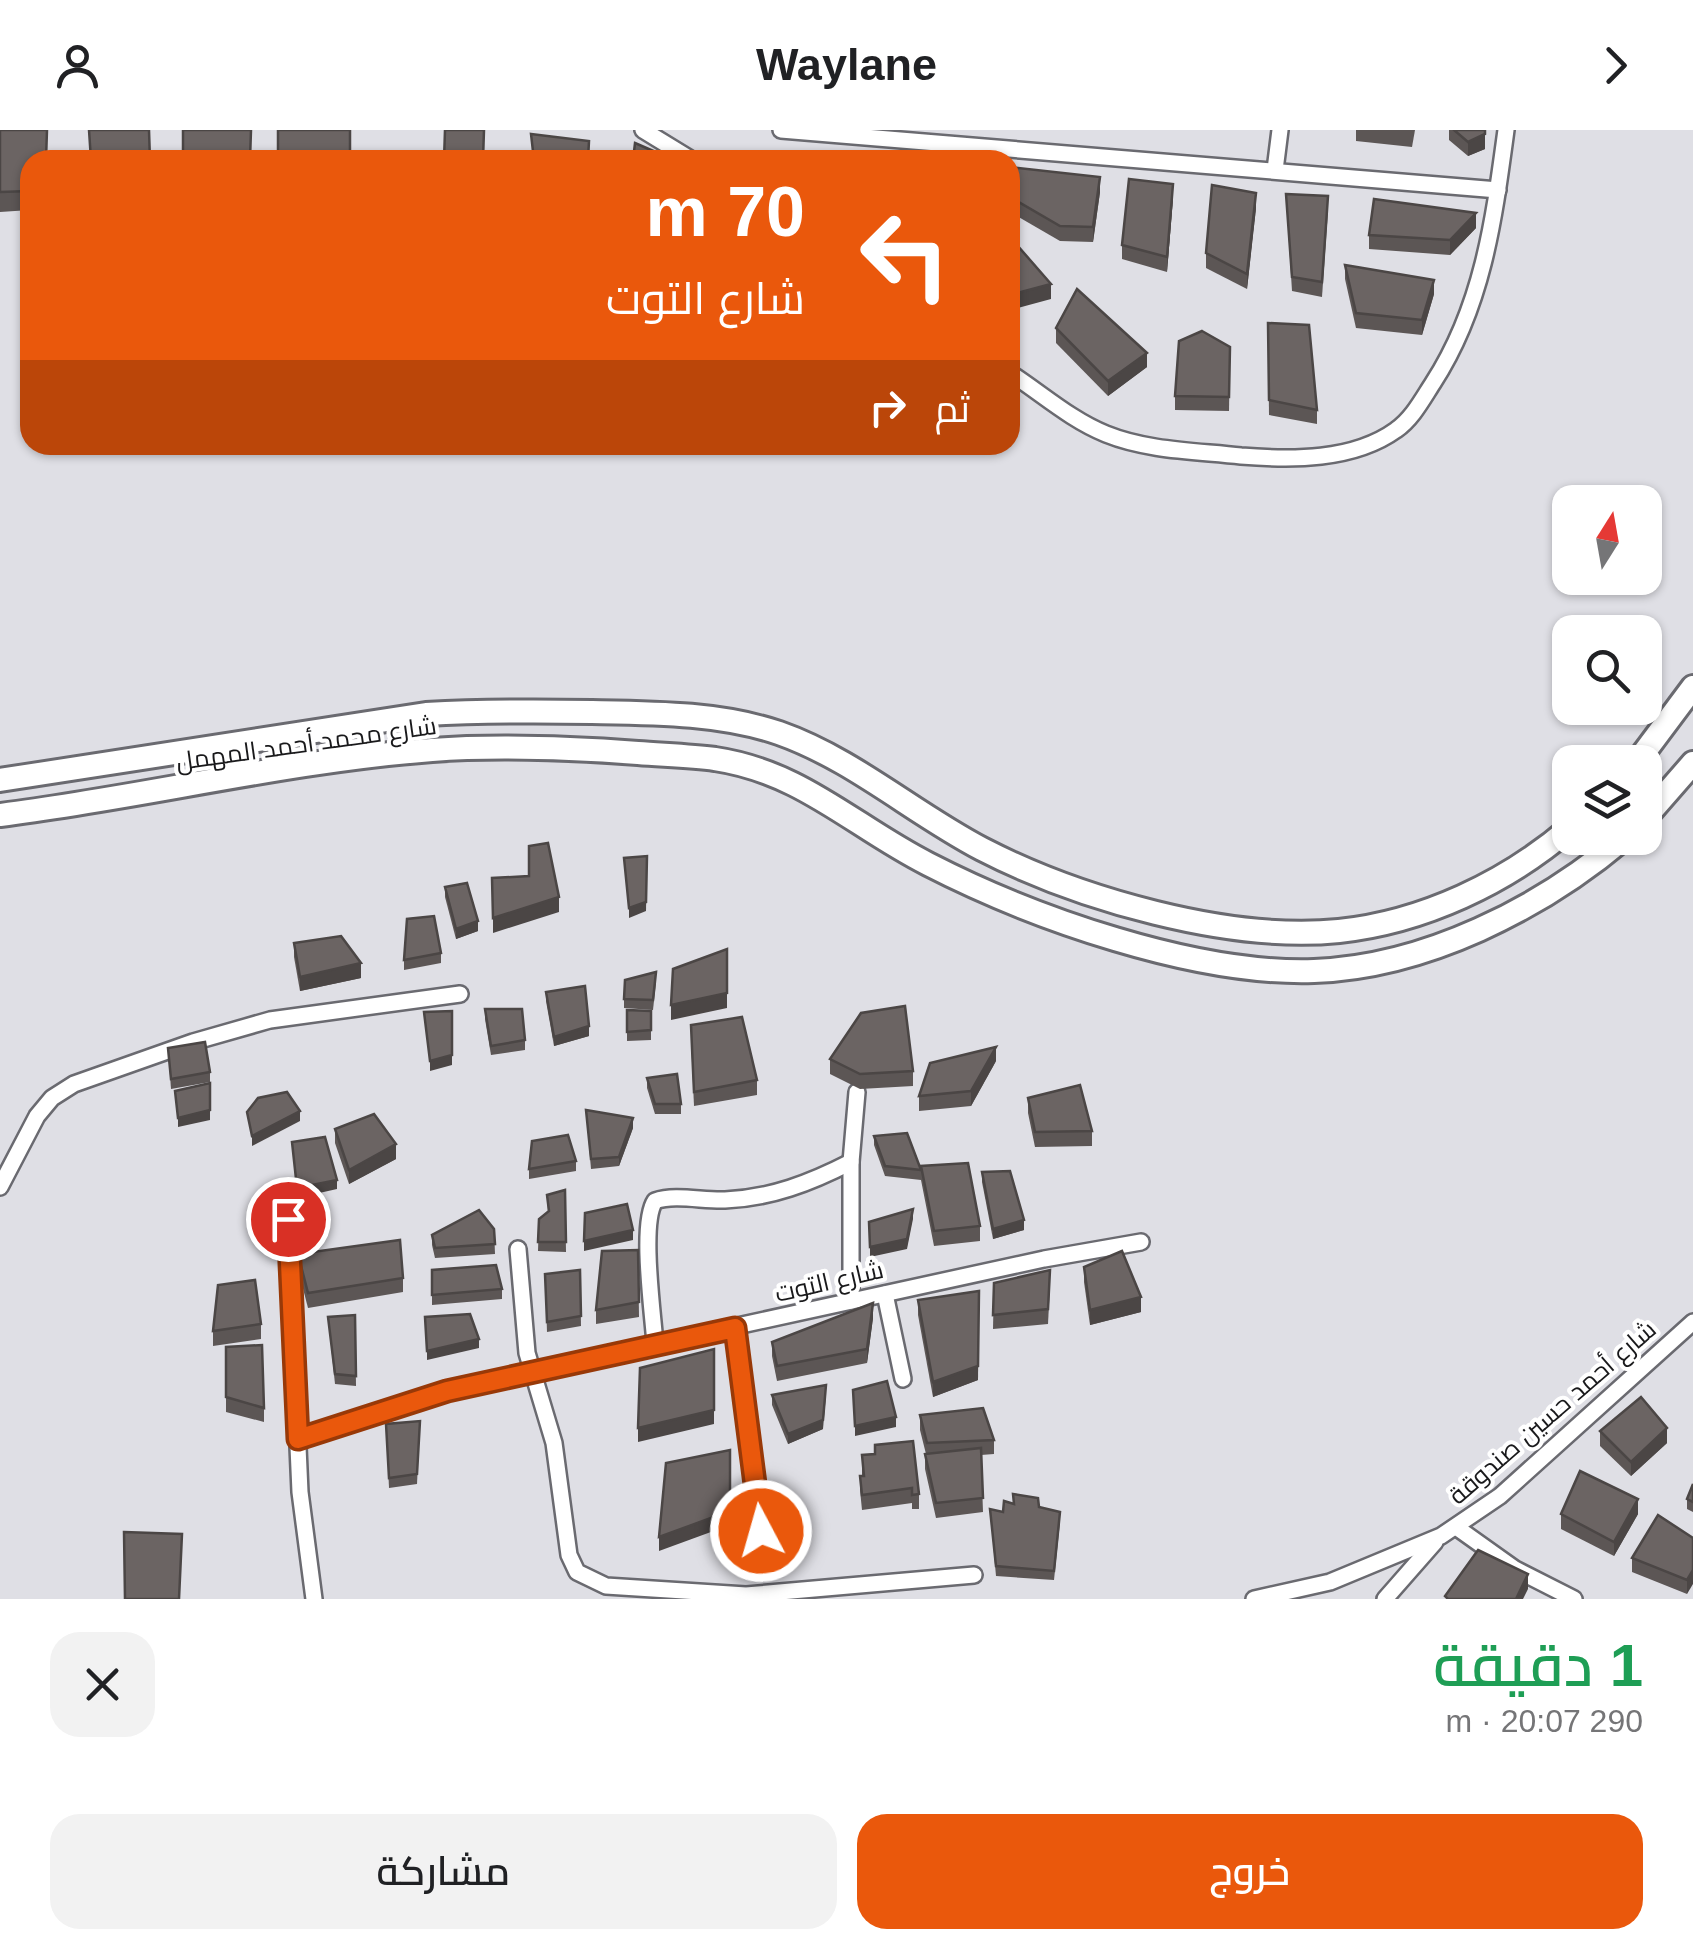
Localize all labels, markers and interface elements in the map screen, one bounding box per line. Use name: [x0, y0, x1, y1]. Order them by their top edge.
icon: person: [50, 38, 105, 93]
icon: forward: [1588, 38, 1643, 93]
text: Waylane: [756, 39, 937, 90]
text: 70 m: [645, 173, 805, 251]
icon: left: [840, 190, 970, 320]
text: شارع التوت: [606, 273, 805, 324]
icon: right: [860, 380, 915, 435]
text: ثم: [935, 388, 970, 430]
north arrow: [1552, 485, 1662, 595]
map controls: [1552, 485, 1662, 855]
button: search: [1552, 615, 1662, 725]
street label: شارع محمد أحمد المهمل: [174, 709, 439, 778]
button: layers: [1552, 745, 1662, 855]
pin: [246, 1177, 331, 1262]
icon: arrive: [261, 1192, 316, 1247]
street label: شارع التوت: [772, 1255, 887, 1310]
street label: شارع أحمد حسين صندوقة: [1442, 1313, 1663, 1512]
position arrow: [709, 1479, 813, 1583]
button: close: [50, 1632, 155, 1737]
text: 1 دقيقة: [1433, 1632, 1643, 1699]
text: 290 m · 20:07: [1446, 1703, 1643, 1739]
button: مشاركة: [50, 1814, 837, 1929]
button: خروج: [857, 1814, 1643, 1929]

